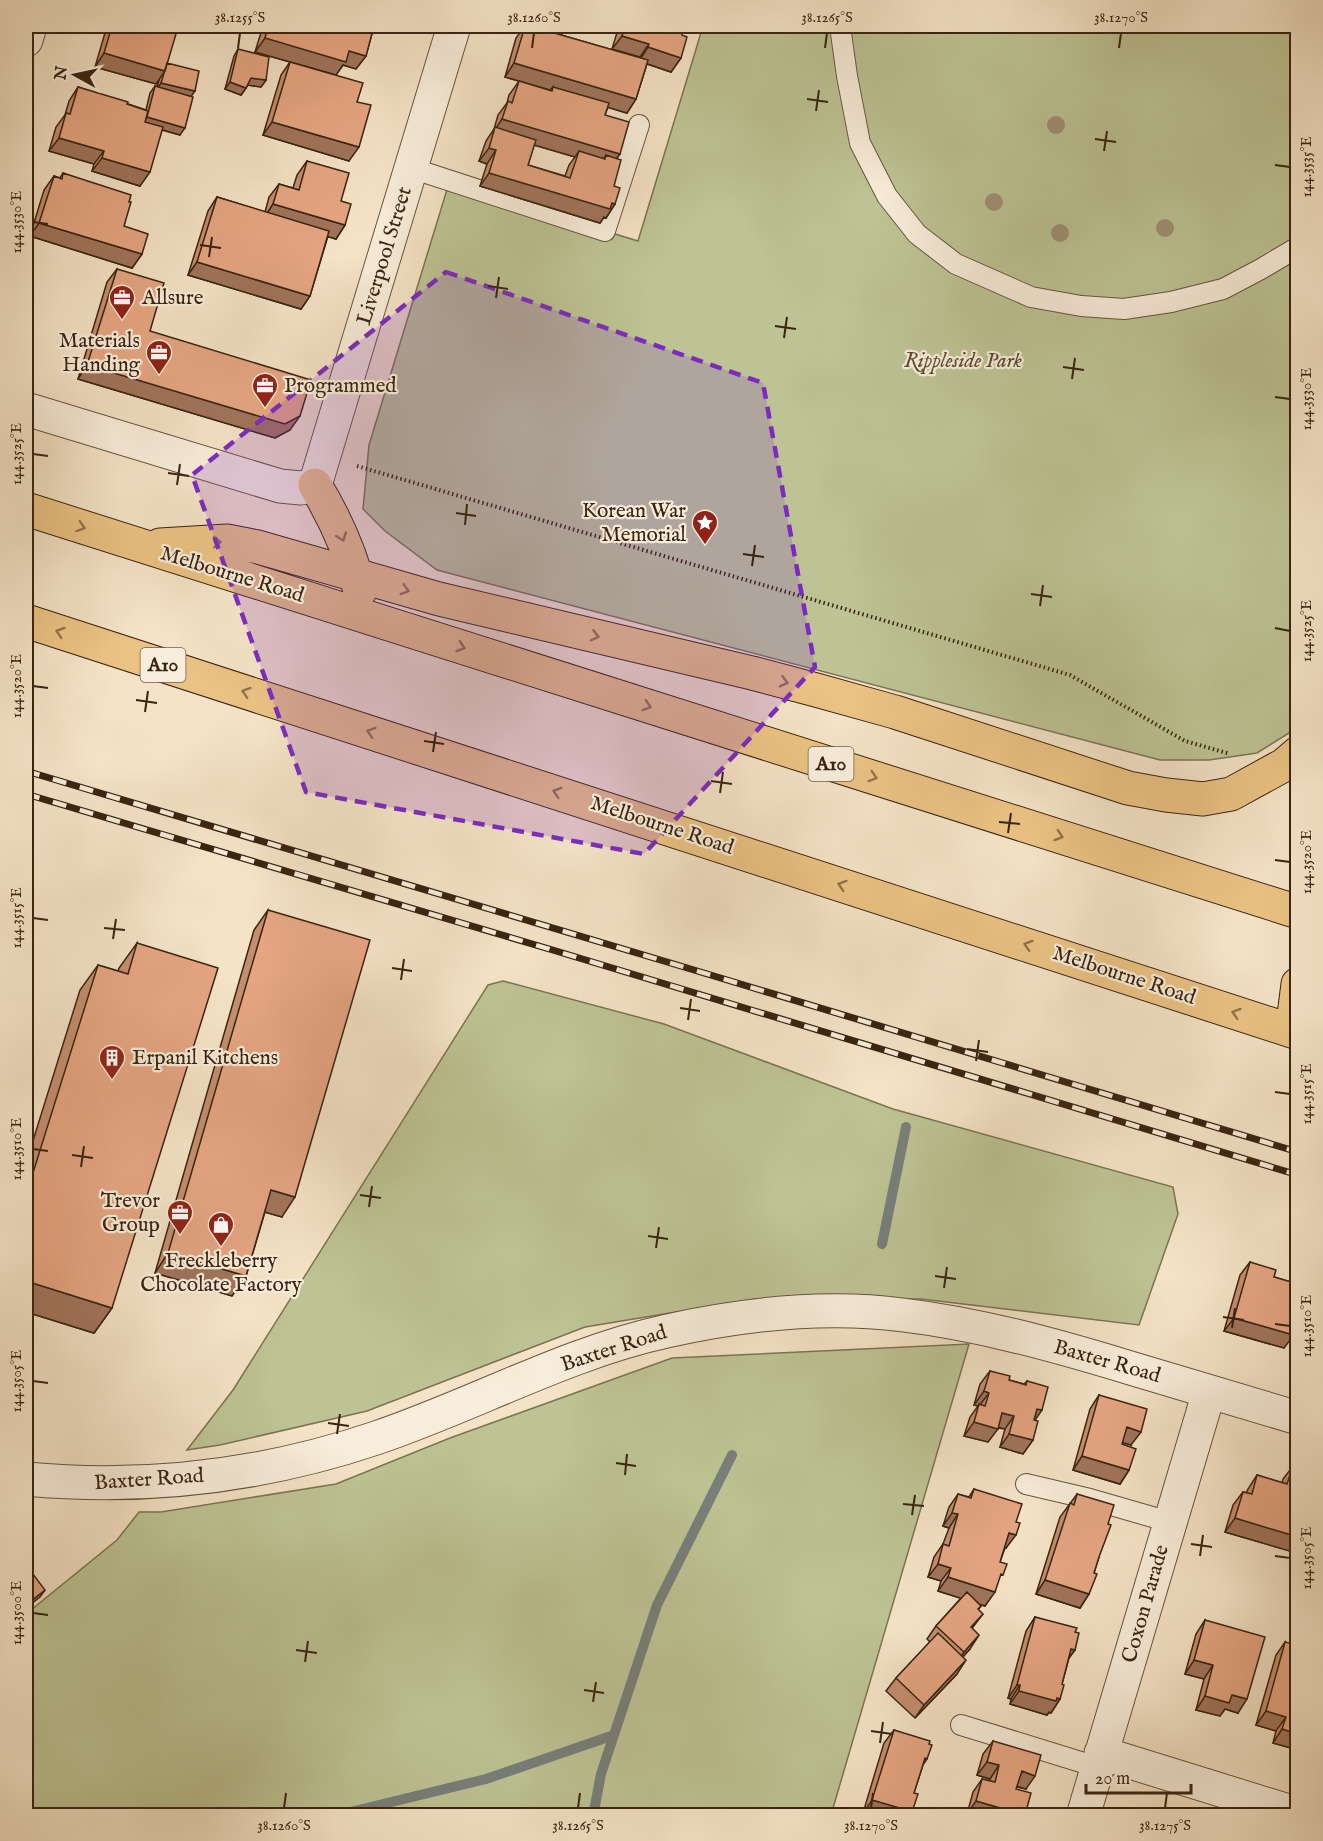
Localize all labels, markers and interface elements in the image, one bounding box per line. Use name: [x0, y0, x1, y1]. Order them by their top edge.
text: 38.1255°S: [215, 8, 265, 27]
text: 38.1260°S: [507, 8, 561, 27]
text: 38.1265°S: [801, 8, 853, 27]
text: 38.1270°S: [1094, 8, 1148, 27]
north arrow: [45, 45, 105, 105]
text: N: [51, 65, 73, 82]
text: 144.3535°E: [1297, 136, 1316, 198]
street label: Liverpool Street: [351, 183, 419, 329]
text: 144.3530°E: [7, 190, 26, 254]
office icon: Allsure: [107, 283, 137, 321]
place label: Allsure: [141, 285, 204, 312]
place label: Materials Handing: [59, 328, 141, 379]
office icon: Materials Handing: [144, 338, 174, 376]
park label: Rippleside Park: [904, 348, 1023, 375]
text: 144.3530°E: [1297, 367, 1316, 431]
office icon: Programmed: [250, 371, 280, 409]
place label: Programmed: [284, 373, 397, 400]
text: 144.3525°E: [7, 423, 26, 485]
place label: Korean War Memorial: [582, 498, 686, 549]
place icon: Korean War Memorial: [690, 508, 720, 546]
one-way arrow: [75, 520, 86, 533]
one-way arrow: [334, 531, 347, 542]
one-way arrow: [213, 536, 222, 548]
street label: Melbourne Road: [157, 540, 308, 610]
one-way arrow: [400, 583, 410, 595]
text: 144.3525°E: [1297, 600, 1316, 662]
one-way arrow: [55, 627, 66, 639]
one-way arrow: [590, 628, 600, 641]
one-way arrow: [455, 640, 466, 652]
road number: A10: [140, 648, 186, 682]
text: 144.3520°E: [7, 654, 26, 718]
one-way arrow: [779, 674, 789, 687]
one-way arrow: [241, 686, 252, 699]
one-way arrow: [641, 699, 652, 711]
one-way arrow: [366, 727, 377, 739]
road number: A10: [808, 747, 854, 781]
one-way arrow: [867, 770, 878, 783]
one-way arrow: [552, 787, 563, 800]
street label: Melbourne Road: [587, 790, 738, 862]
one-way arrow: [1053, 829, 1064, 842]
text: 144.3520°E: [1297, 830, 1316, 894]
one-way arrow: [837, 880, 848, 892]
text: 144.3515°E: [7, 887, 26, 949]
one-way arrow: [1023, 940, 1034, 952]
street label: Melbourne Road: [1049, 940, 1200, 1012]
one-way arrow: [1232, 1008, 1242, 1020]
building icon: Erpanil Kitchens: [97, 1043, 127, 1081]
place label: Erpanil Kitchens: [132, 1045, 278, 1072]
text: 144.3515°E: [1297, 1063, 1316, 1125]
text: 144.3510°E: [7, 1118, 26, 1180]
place label: Trevor Group: [101, 1188, 160, 1239]
office icon: Trevor Group: [165, 1198, 195, 1236]
shop icon: Freckleberry Chocolate Factory: [206, 1210, 236, 1248]
place label: Freckleberry Chocolate Factory: [140, 1248, 302, 1299]
text: 144.3510°E: [1297, 1295, 1316, 1357]
street label: Baxter Road: [558, 1319, 671, 1379]
street label: Baxter Road: [1050, 1334, 1164, 1390]
text: 144.3505°E: [7, 1350, 26, 1412]
street label: Baxter Road: [93, 1463, 206, 1497]
text: 144.3505°E: [1297, 1527, 1316, 1589]
street label: Coxon Parade: [1116, 1541, 1176, 1666]
text: 144.3500°E: [7, 1581, 26, 1645]
scale bar: [1086, 1757, 1191, 1795]
text: 20 m: [1095, 1768, 1130, 1791]
text: 38.1260°S: [257, 1816, 311, 1835]
text: 38.1265°S: [552, 1816, 604, 1835]
text: 38.1270°S: [844, 1816, 898, 1835]
text: 38.1275°S: [1139, 1816, 1191, 1835]

